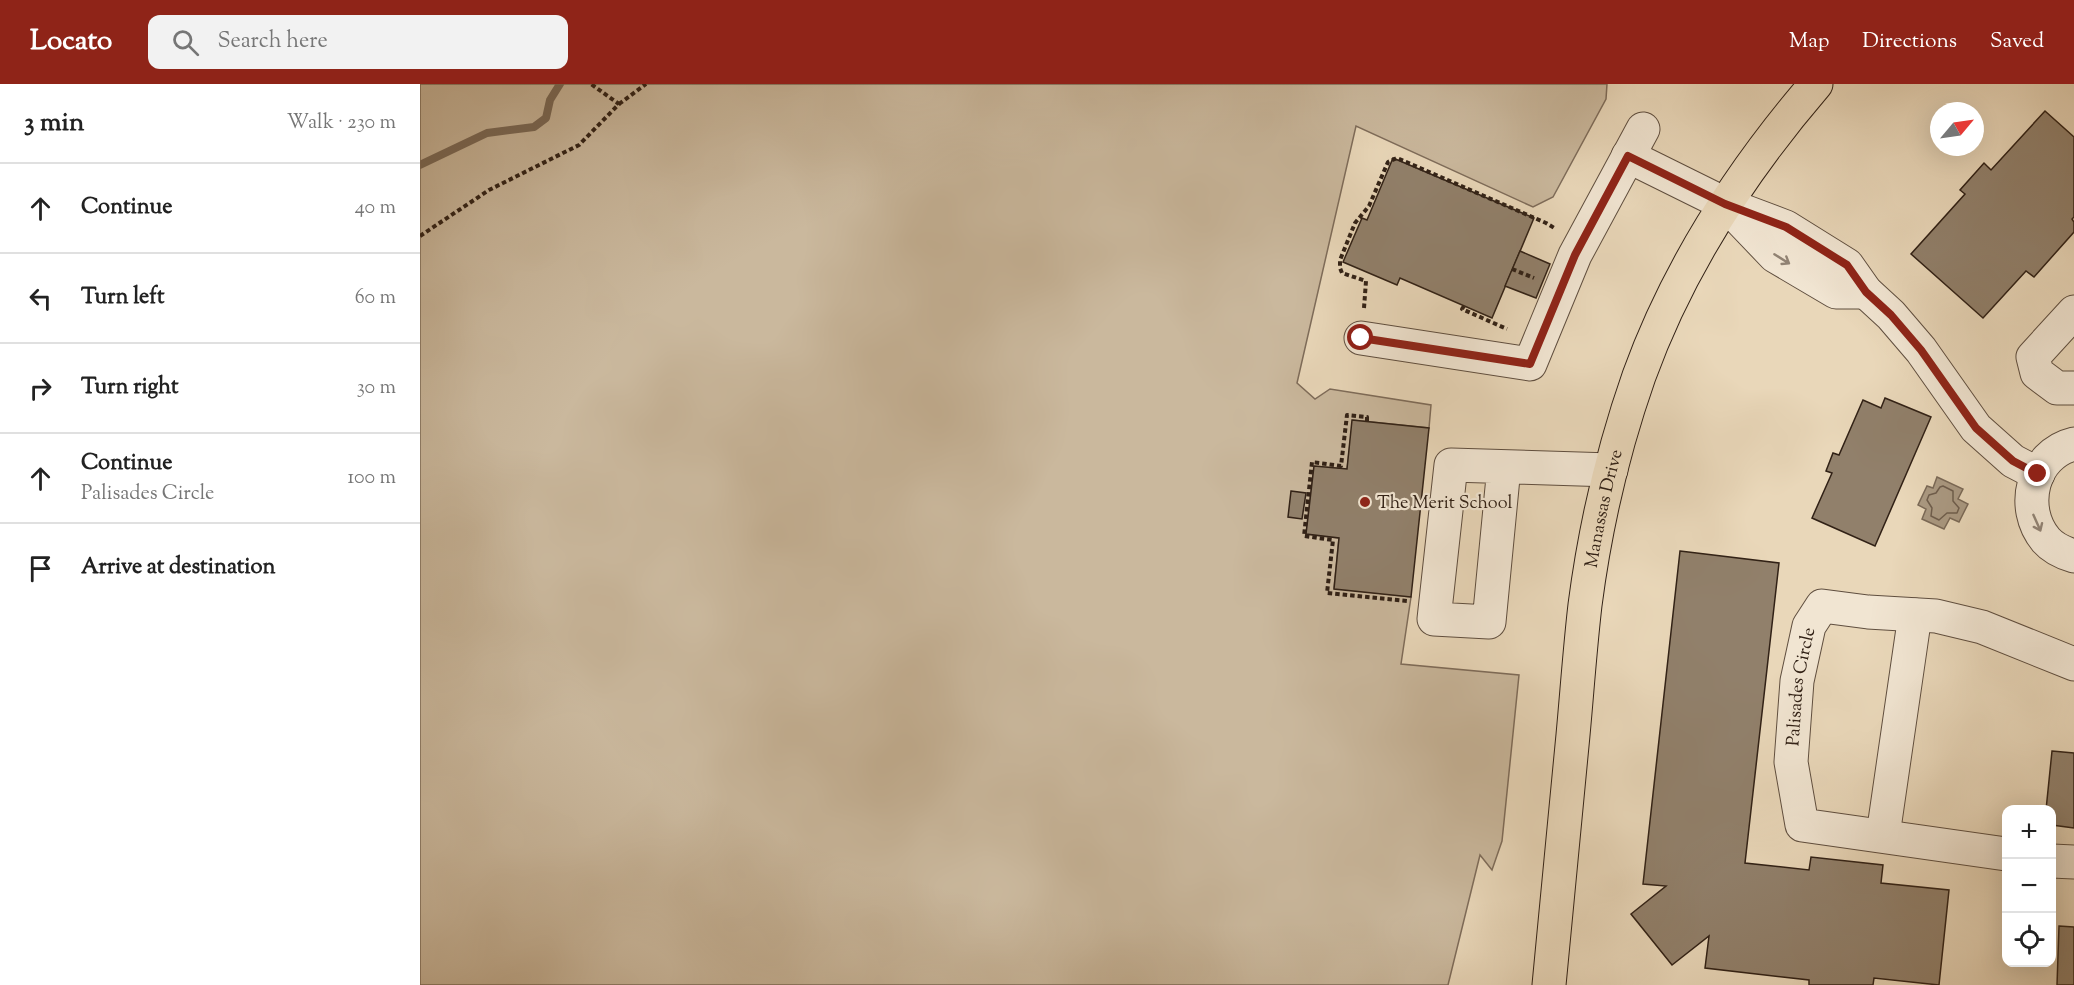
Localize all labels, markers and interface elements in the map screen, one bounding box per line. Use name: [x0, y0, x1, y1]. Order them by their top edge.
search box: [148, 15, 568, 69]
text: Locato: [30, 22, 112, 62]
icon: search: [169, 26, 202, 59]
text: Search here: [217, 26, 328, 58]
text: Map: [1789, 27, 1829, 57]
text: Directions: [1862, 27, 1957, 57]
text: Saved: [1990, 27, 2044, 57]
north arrow: [1930, 102, 1984, 156]
text: 3 min: [24, 105, 84, 142]
text: Walk · 230 m: [287, 109, 396, 138]
icon: ahead: [24, 192, 57, 225]
text: Continue: [81, 192, 172, 224]
text: 40 m: [355, 194, 396, 223]
one-way arrow: [1773, 254, 1790, 266]
icon: left: [24, 282, 57, 315]
text: Turn left: [81, 282, 164, 314]
text: 60 m: [355, 284, 396, 313]
route start: [1347, 324, 1373, 350]
icon: right: [24, 372, 57, 405]
text: Turn right: [81, 372, 178, 404]
text: 30 m: [357, 374, 396, 403]
street label: Manassas Drive: [1580, 447, 1631, 570]
text: Continue: [81, 448, 172, 480]
route end: [2024, 460, 2050, 486]
icon: ahead: [24, 462, 57, 495]
text: 100 m: [347, 464, 396, 493]
text: Palisades Circle: [81, 480, 214, 509]
place label: The Merit School: [1377, 491, 1512, 517]
marker: The Merit School: [1358, 495, 1372, 509]
one-way arrow: [2032, 514, 2043, 532]
icon: arrive: [24, 552, 57, 585]
text: Arrive at destination: [81, 552, 276, 584]
street label: Palisades Circle: [1781, 625, 1823, 747]
map controls: [2002, 805, 2056, 967]
button: +: [2002, 805, 2056, 859]
button: −: [2002, 859, 2056, 913]
button: locate: [2002, 913, 2056, 967]

